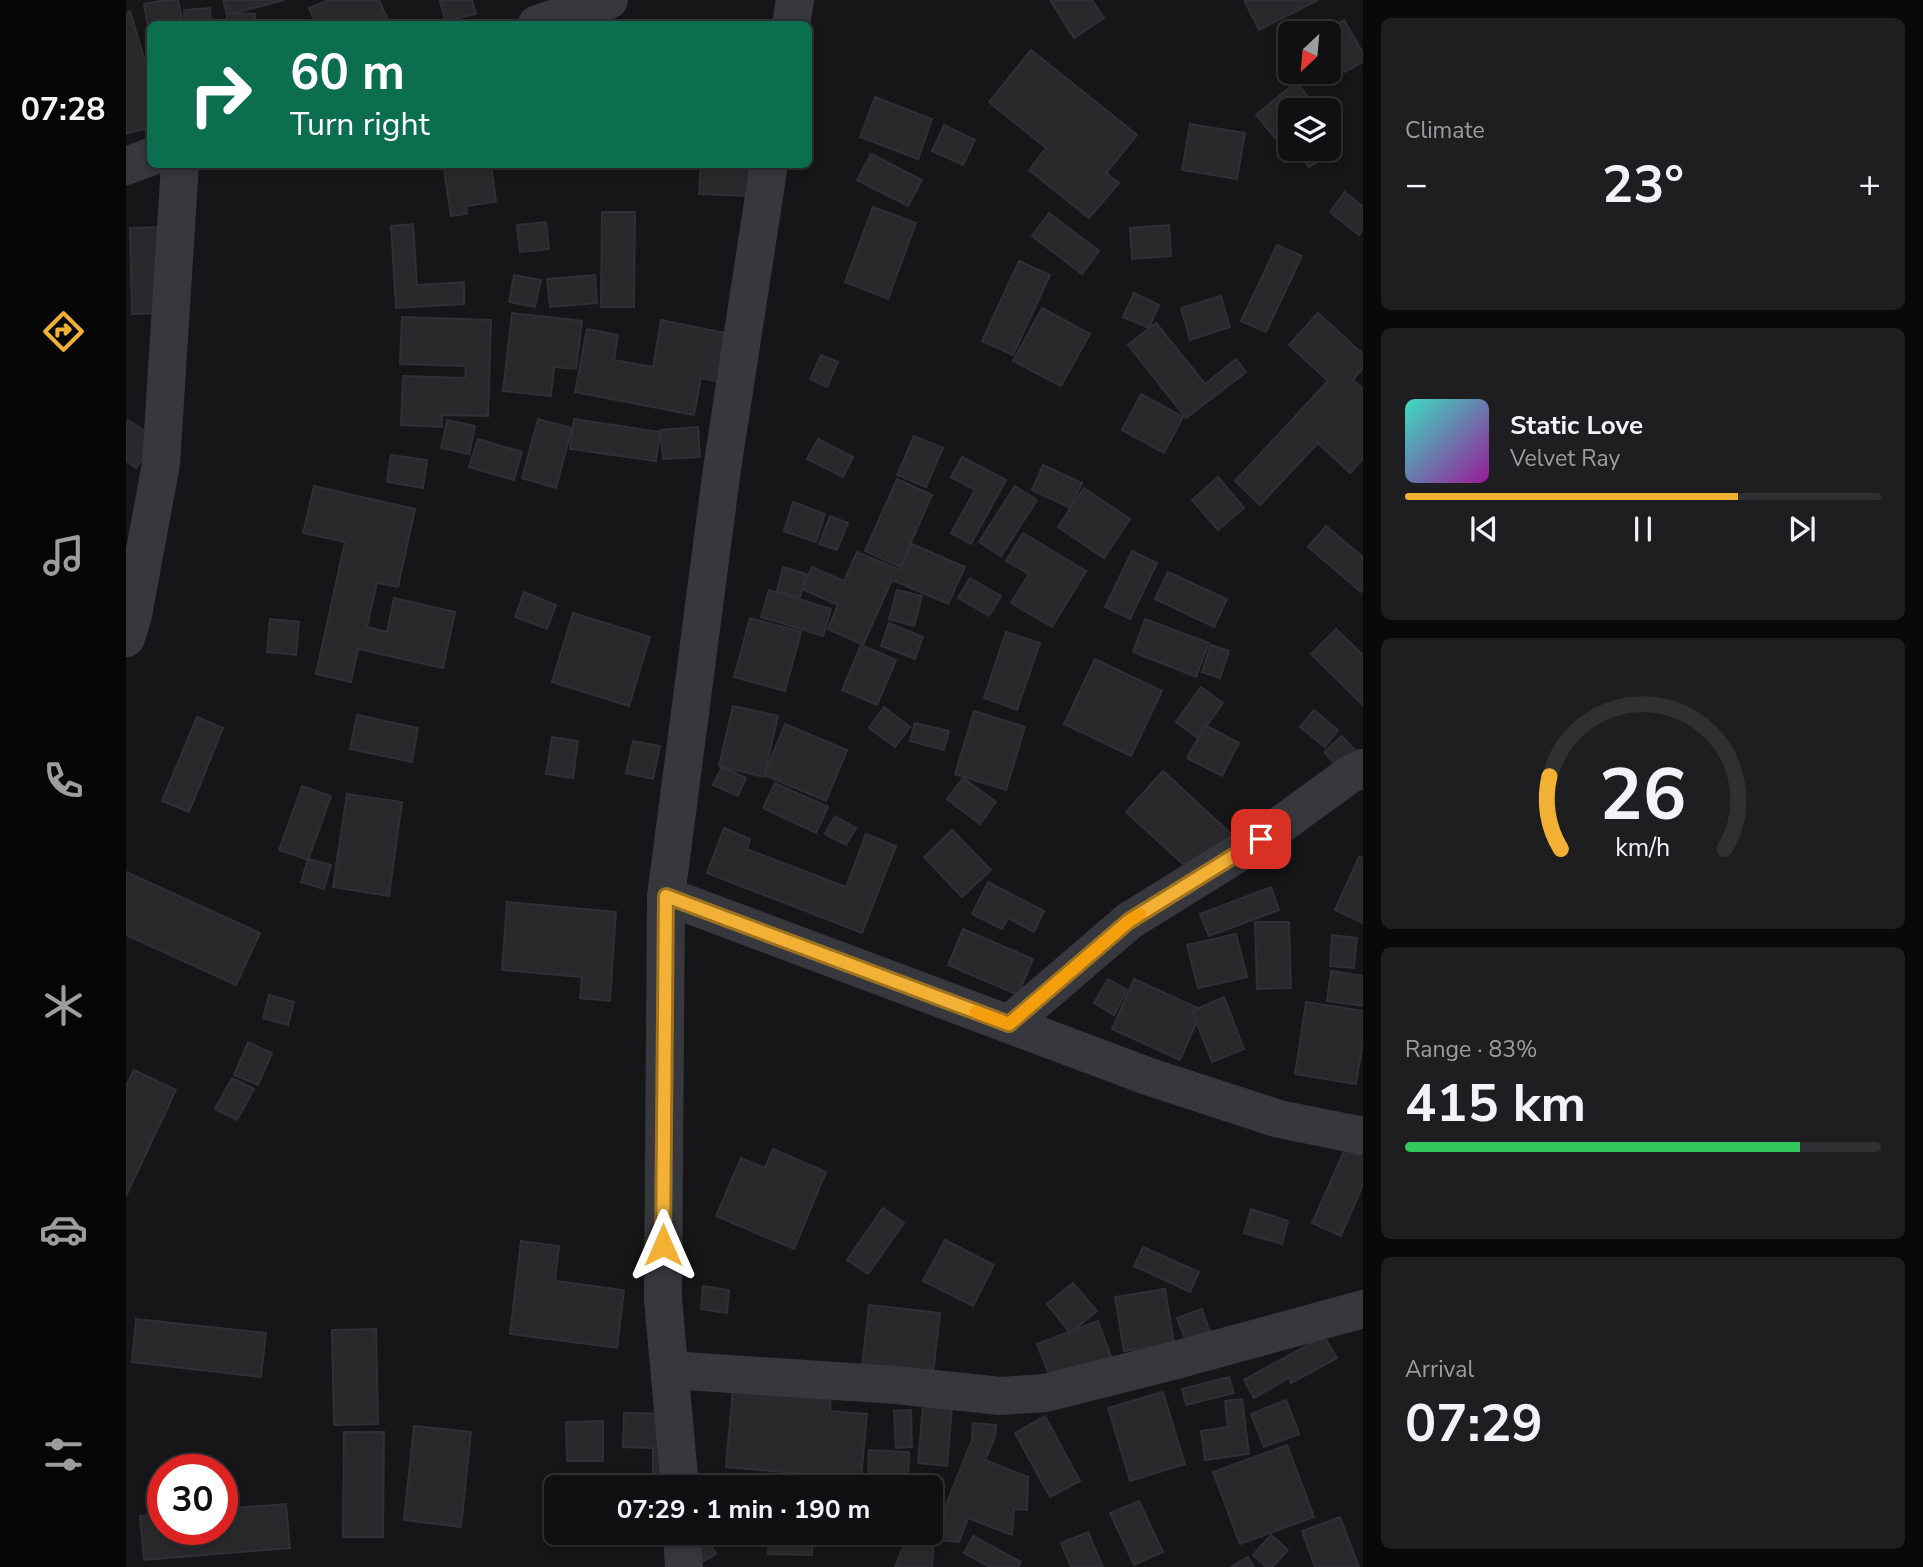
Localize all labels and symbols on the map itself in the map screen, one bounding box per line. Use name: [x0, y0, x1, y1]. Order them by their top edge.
north arrow: [1278, 21, 1340, 84]
pin: [1231, 809, 1291, 869]
position arrow: [626, 1208, 700, 1282]
speed limit sign: 30: [147, 1454, 238, 1545]

